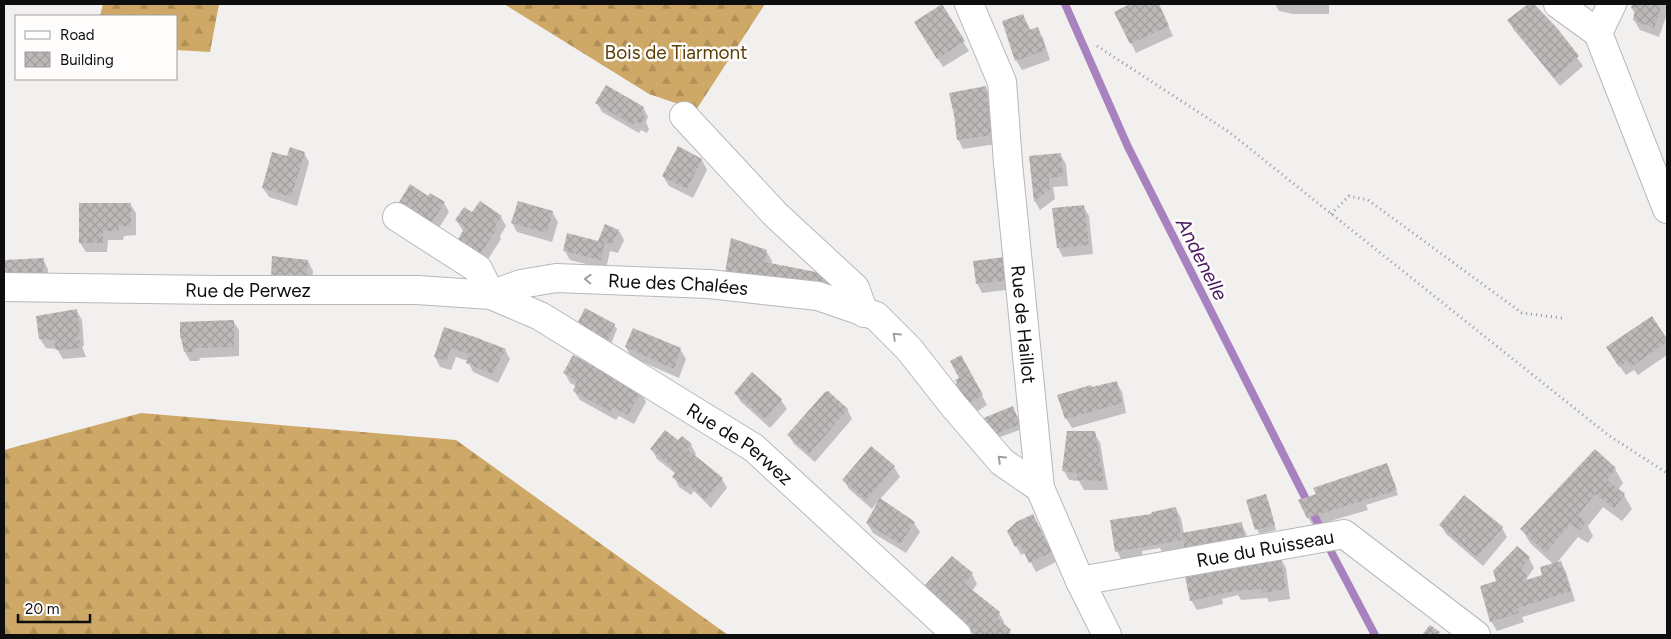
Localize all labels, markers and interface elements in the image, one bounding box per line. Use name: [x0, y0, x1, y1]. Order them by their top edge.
legend: [15, 15, 178, 80]
text: Road: [60, 26, 95, 44]
park label: Bois de Tiarmont: [605, 41, 747, 64]
text: Building: [60, 51, 114, 69]
water label: Andenelle: [1171, 213, 1233, 304]
street label: Rue de Haillot: [1006, 264, 1041, 385]
street label: Rue des Chalées: [607, 269, 749, 300]
one-way arrow: [584, 274, 592, 285]
street label: Rue de Perwez: [185, 279, 311, 302]
one-way arrow: [893, 333, 902, 342]
street label: Rue de Perwez: [682, 398, 797, 490]
one-way arrow: [998, 456, 1007, 465]
street label: Rue du Ruisseau: [1195, 525, 1336, 572]
scale bar: [18, 592, 90, 624]
text: 20 m: [25, 600, 59, 618]

